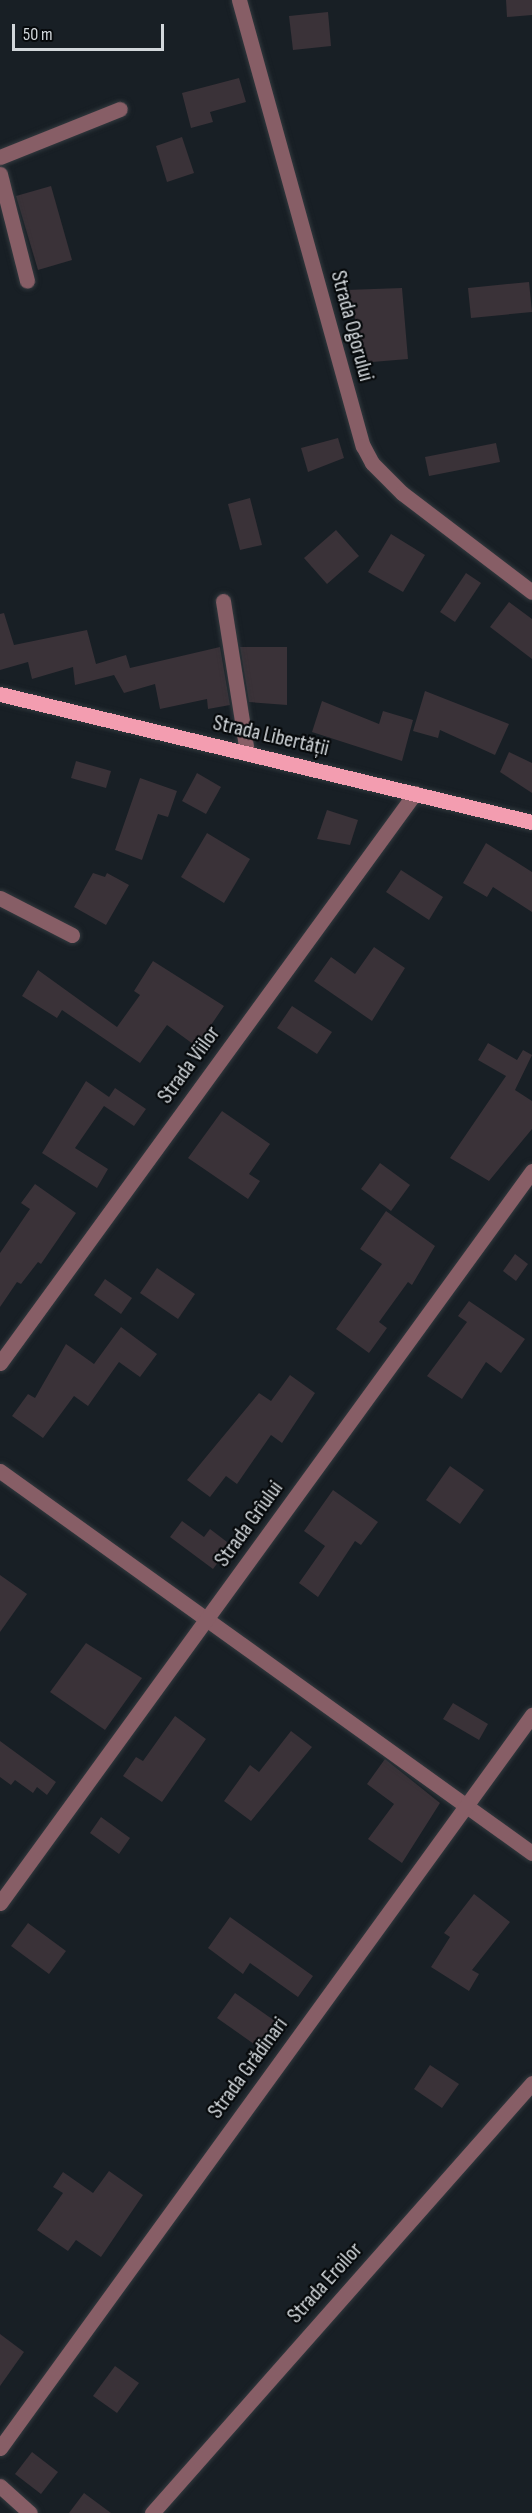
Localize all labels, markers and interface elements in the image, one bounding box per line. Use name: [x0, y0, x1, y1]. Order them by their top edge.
scale bar: [15, 12, 166, 50]
text: 50 m: [23, 24, 53, 45]
street label: Strada Ogorului: [325, 268, 379, 384]
street label: Strada Libertății: [210, 710, 332, 762]
street label: Strada Viilor: [152, 1021, 226, 1109]
street label: Strada Grîului: [209, 1476, 289, 1572]
street label: Strada Grădinari: [202, 2012, 294, 2124]
street label: Strada Eroilor: [282, 2237, 368, 2329]

